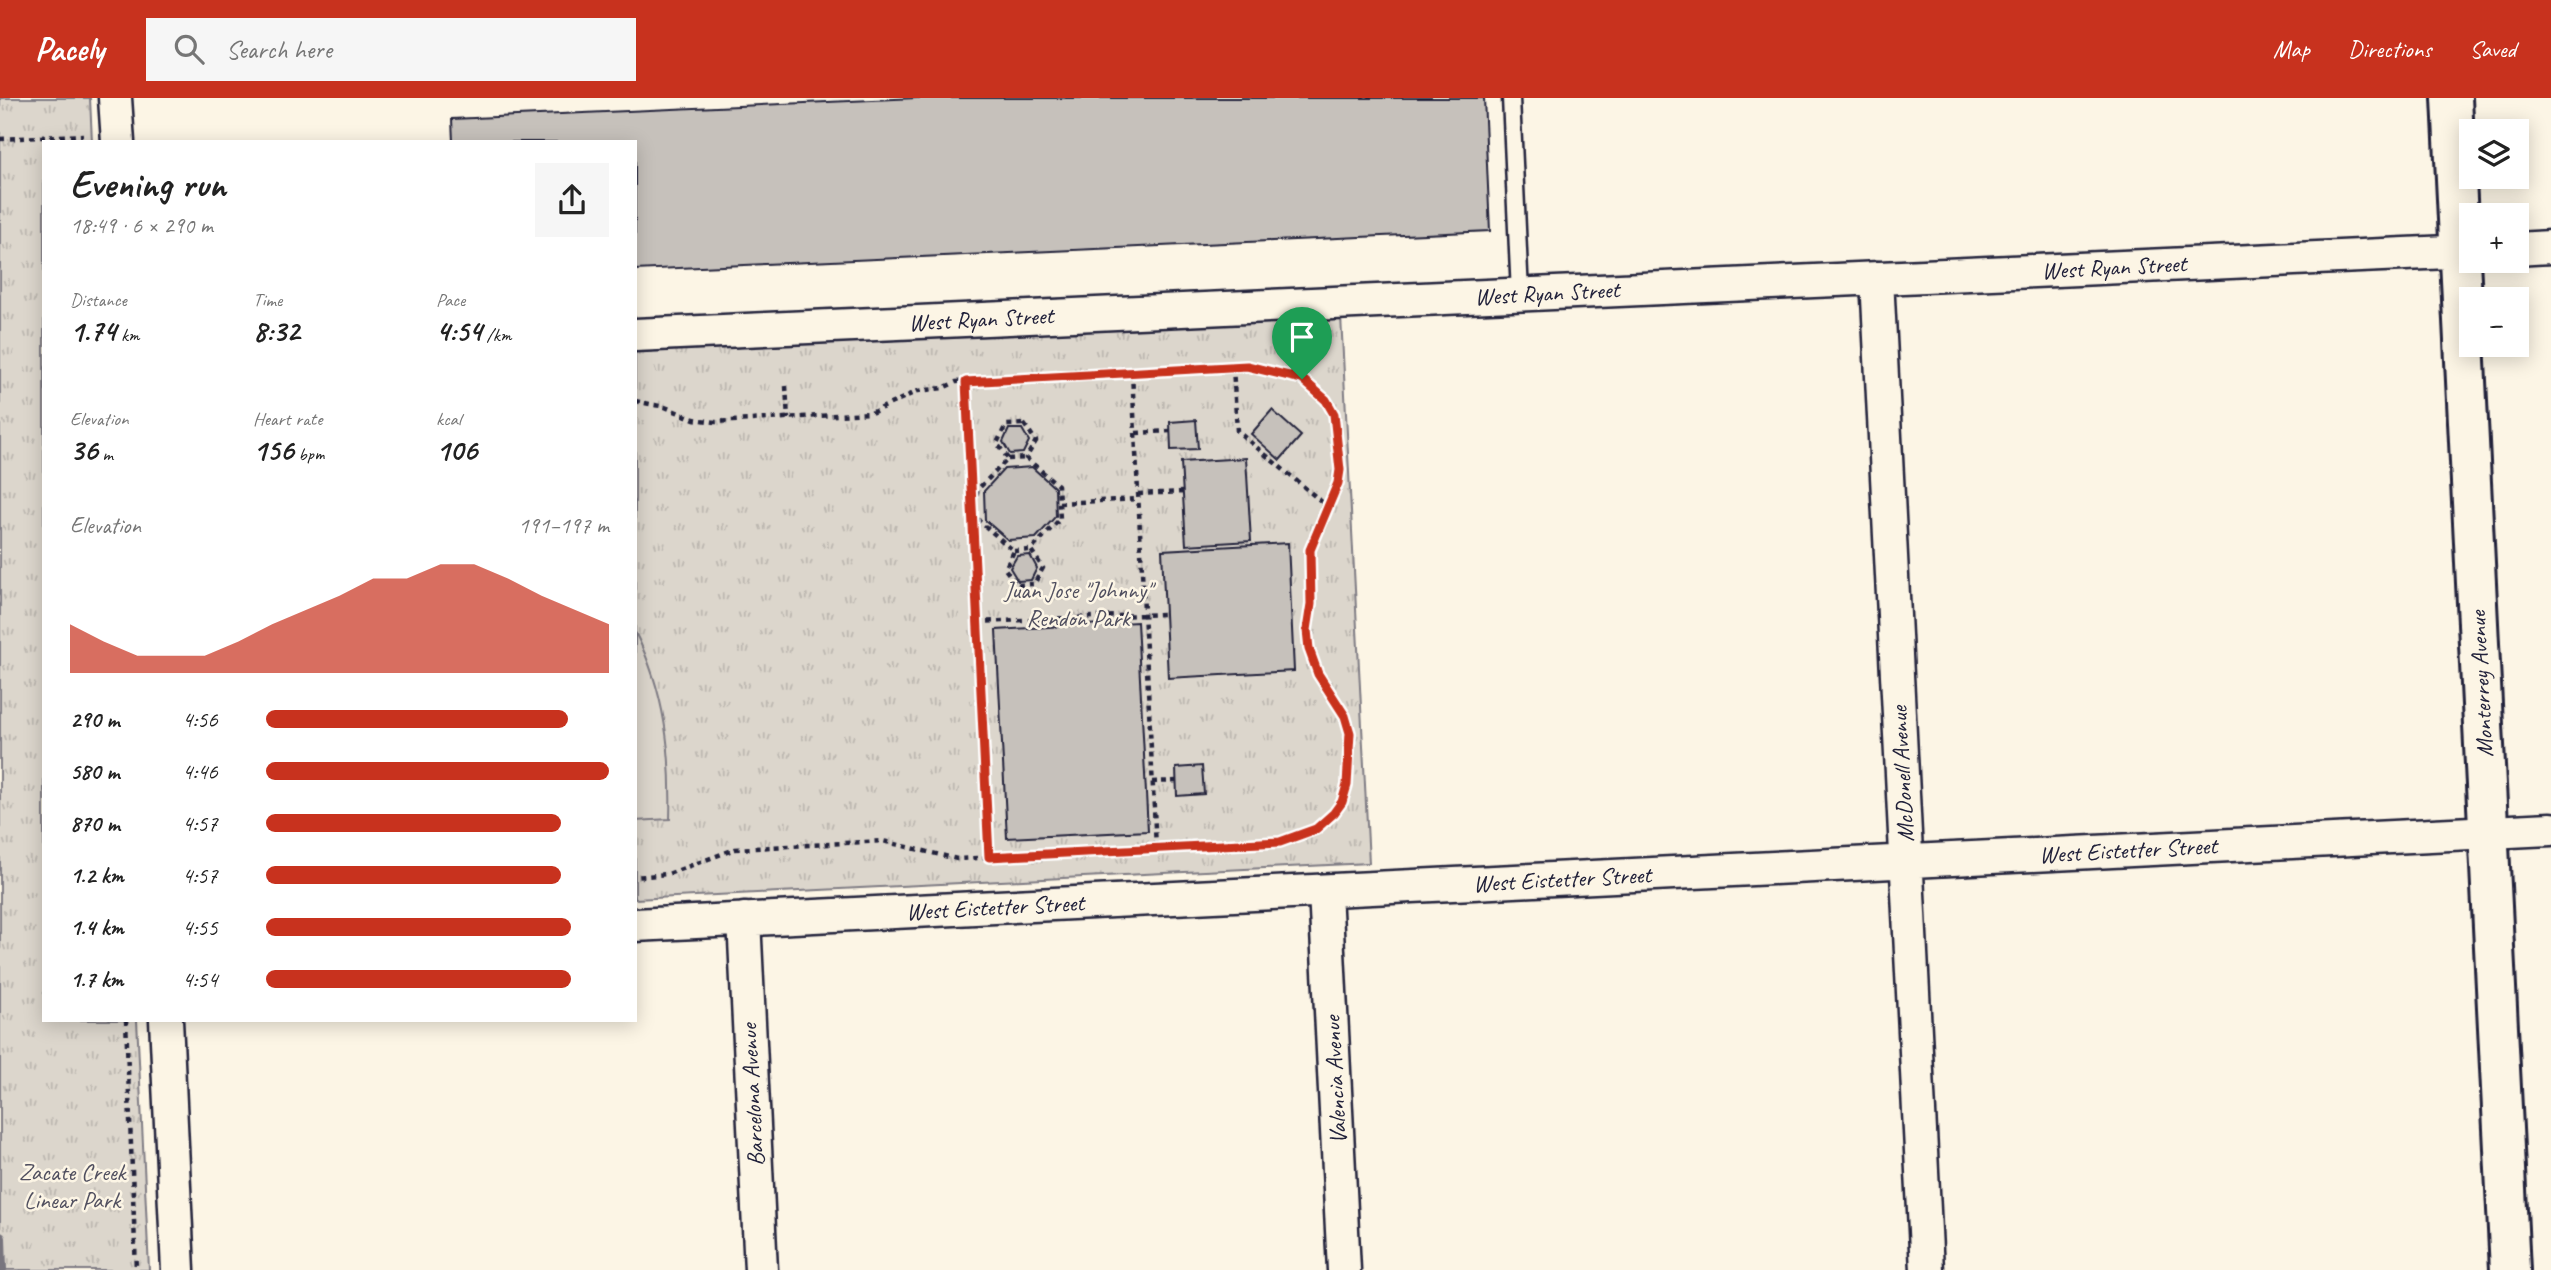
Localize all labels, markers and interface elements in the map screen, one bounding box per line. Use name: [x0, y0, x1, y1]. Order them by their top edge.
search box: [146, 18, 636, 81]
text: Pacely: [35, 28, 104, 70]
icon: search: [170, 30, 208, 68]
text: Search here: [226, 33, 332, 66]
text: Map: [2273, 34, 2310, 64]
text: Directions: [2348, 34, 2431, 64]
text: Saved: [2469, 34, 2516, 64]
map controls: [2459, 119, 2529, 357]
button: layers: [2459, 119, 2529, 189]
text: Evening run: [70, 161, 226, 208]
button: share: [535, 163, 609, 237]
button: +: [2459, 203, 2529, 273]
text: 18:49 · 6 × 290 m: [70, 211, 213, 240]
street label: West Ryan Street: [2041, 248, 2189, 286]
street label: West Ryan Street: [1474, 274, 1622, 312]
button: −: [2459, 287, 2529, 357]
text: Distance: [70, 288, 127, 312]
text: Time: [253, 288, 282, 312]
text: Pace: [436, 288, 465, 312]
street label: West Ryan Street: [908, 300, 1056, 338]
pin: [1272, 307, 1332, 379]
text: 1.74: [70, 312, 116, 350]
text: 8:32: [253, 312, 299, 350]
text: 4:54: [436, 312, 482, 350]
icon: arrive: [1283, 318, 1321, 356]
text: km: [116, 323, 140, 347]
text: /km: [482, 323, 511, 347]
text: Elevation: [70, 407, 128, 431]
text: Heart rate: [253, 407, 322, 431]
text: kcal: [436, 407, 461, 431]
text: 36: [70, 431, 98, 469]
text: 156: [253, 431, 294, 469]
text: 106: [436, 431, 477, 469]
text: m: [98, 442, 113, 466]
text: bpm: [294, 442, 324, 466]
text: Elevation: [70, 511, 141, 540]
text: 191–197 m: [518, 511, 609, 540]
park label: Juan Jose "Johnny" Rendon Park: [1003, 575, 1157, 633]
street label: Monterrey Avenue: [2462, 608, 2500, 758]
street label: McDonell Avenue: [1883, 703, 1921, 843]
text: 290 m: [70, 705, 119, 734]
text: 4:56: [182, 705, 218, 734]
text: 580 m: [70, 757, 119, 786]
text: 4:46: [182, 757, 218, 786]
text: 870 m: [70, 809, 120, 838]
text: 4:57: [182, 809, 218, 838]
street label: West Eistetter Street: [2038, 830, 2220, 870]
street label: West Eistetter Street: [1472, 859, 1654, 899]
text: 1.2 km: [70, 861, 124, 890]
text: 4:57: [182, 861, 218, 890]
street label: West Eistetter Street: [905, 887, 1087, 927]
text: 1.4 km: [70, 913, 124, 942]
text: 4:55: [182, 913, 218, 942]
text: 1.7 km: [70, 965, 123, 994]
text: 4:54: [182, 965, 218, 994]
street label: Valencia Avenue: [1317, 1013, 1353, 1145]
street label: Barcelona Avenue: [733, 1021, 771, 1167]
park label: Zacate Creek Linear Park: [19, 1157, 128, 1215]

